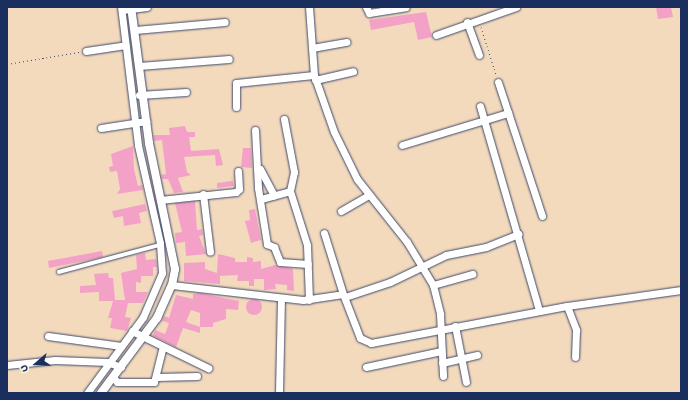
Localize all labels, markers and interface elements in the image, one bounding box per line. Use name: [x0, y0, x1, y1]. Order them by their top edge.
north arrow: [16, 344, 56, 384]
text: U: [18, 363, 31, 373]

